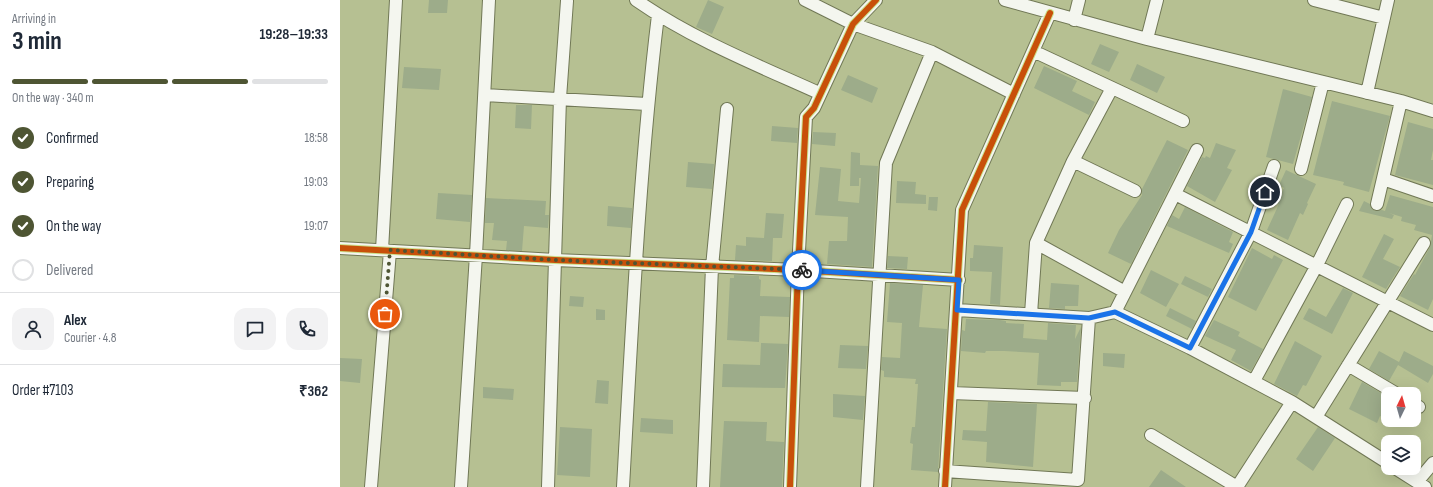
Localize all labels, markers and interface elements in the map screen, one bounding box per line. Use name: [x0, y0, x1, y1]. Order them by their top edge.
text: Arriving in: [12, 11, 56, 27]
text: 19:28–19:33: [259, 25, 328, 44]
text: 3 min: [12, 26, 62, 57]
text: On the way · 340 m: [12, 90, 94, 106]
icon: check: [12, 127, 34, 149]
text: Confirmed: [46, 129, 99, 148]
text: 18:58: [304, 130, 328, 146]
icon: check: [12, 171, 34, 193]
text: Preparing: [46, 173, 94, 192]
text: 19:03: [304, 174, 328, 190]
pin: [1248, 175, 1282, 209]
icon: home: [1254, 181, 1276, 203]
icon: check: [12, 215, 34, 237]
text: On the way: [46, 217, 101, 236]
text: 19:07: [304, 218, 328, 234]
courier: [782, 250, 822, 290]
icon: bike: [791, 259, 813, 281]
text: Delivered: [46, 261, 93, 280]
pin: [368, 297, 402, 331]
icon: bag: [374, 303, 396, 325]
button: person: [12, 308, 54, 350]
button: chat: [234, 308, 276, 350]
button: phone: [286, 308, 328, 350]
text: Alex: [64, 311, 87, 330]
text: Courier · 4.8: [64, 330, 116, 346]
text: Order #7103: [12, 381, 74, 400]
text: ₹362: [299, 382, 328, 401]
north arrow: [1381, 387, 1421, 427]
map controls: [1381, 387, 1421, 475]
button: layers: [1381, 435, 1421, 475]

